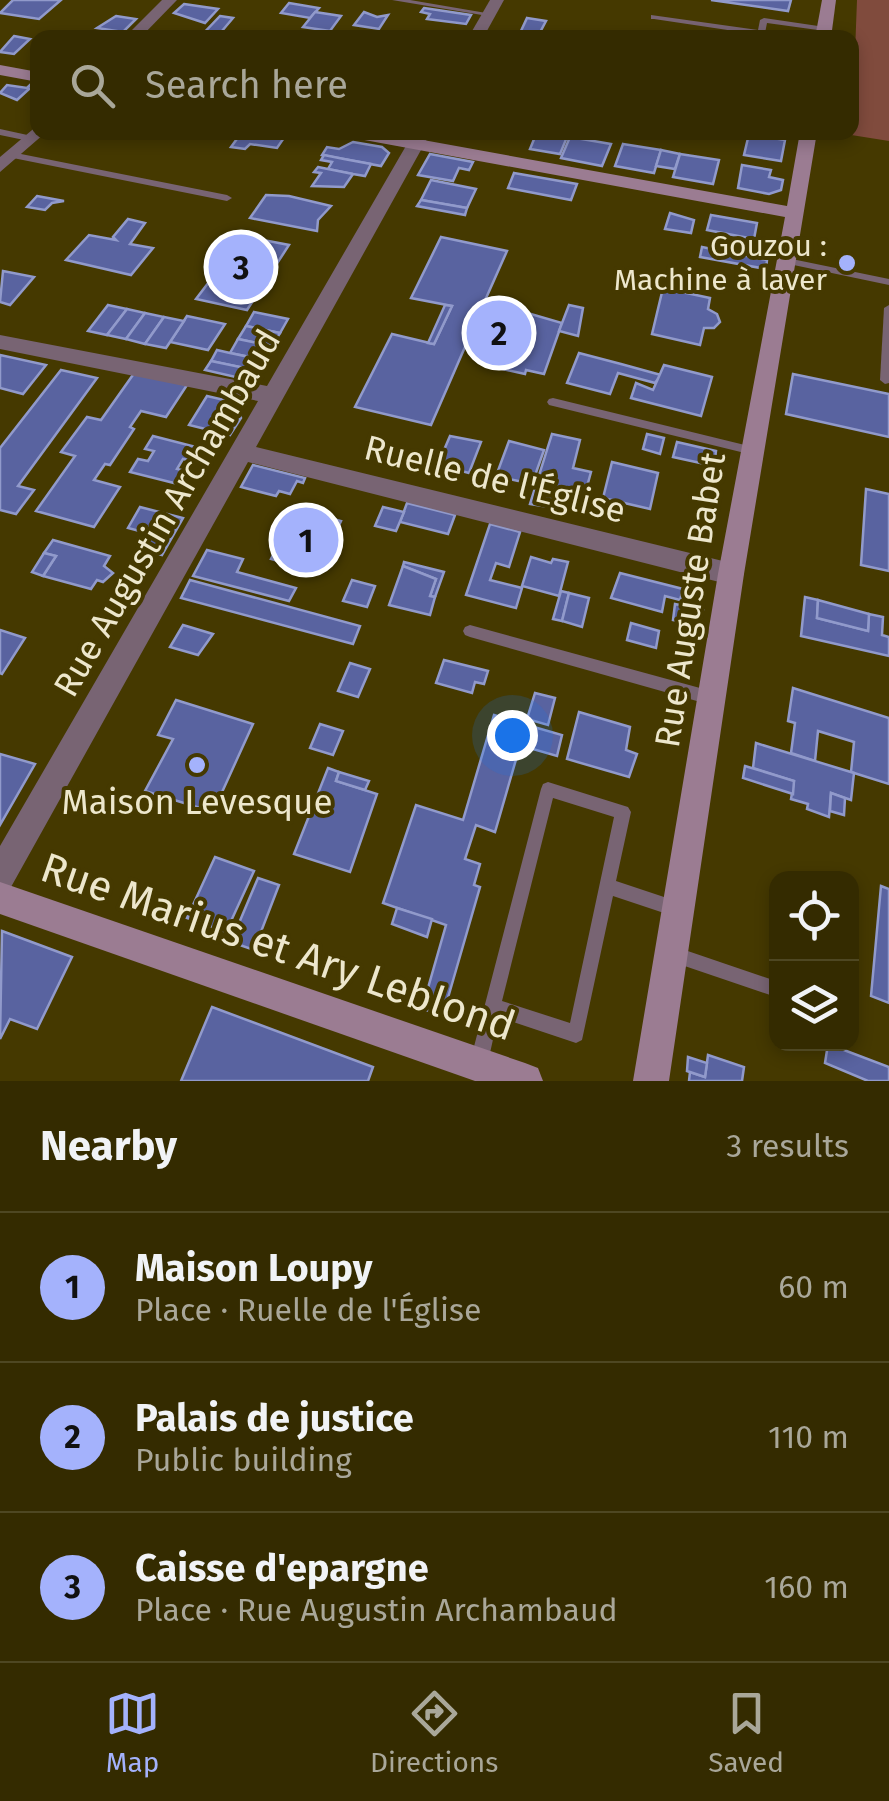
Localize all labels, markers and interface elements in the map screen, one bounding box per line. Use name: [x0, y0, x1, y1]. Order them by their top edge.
search box: [30, 30, 859, 140]
icon: search: [65, 58, 120, 113]
text: Search here: [145, 62, 348, 108]
place label: Gouzou : Machine à laver: [614, 228, 827, 298]
pin: 3: [208, 230, 274, 304]
marker: Gouzou : Machine à laver: [836, 252, 858, 274]
pin: 2: [466, 296, 532, 370]
street label: Rue Augustin Archambaud: [45, 322, 289, 704]
street label: Ruelle de l'Église: [360, 426, 630, 532]
street label: Rue Auguste Babet: [646, 449, 734, 751]
pin: 1: [274, 502, 338, 578]
your location: [487, 710, 538, 761]
marker: Maison Levesque: [186, 754, 208, 776]
place label: Maison Levesque: [61, 781, 333, 823]
street label: Rue Marius et Ary Leblond: [34, 842, 522, 1052]
map controls: [769, 871, 859, 1051]
button: locate: [769, 871, 859, 961]
button: layers: [769, 961, 859, 1051]
text: Nearby: [40, 1121, 177, 1171]
text: 3 results: [726, 1127, 849, 1165]
text: Maison Loupy: [135, 1245, 372, 1291]
text: 1: [65, 1268, 80, 1306]
text: 60 m: [778, 1268, 849, 1306]
text: Place · Ruelle de l'Église: [135, 1291, 481, 1329]
text: Palais de justice: [135, 1395, 414, 1441]
text: 2: [64, 1418, 81, 1456]
text: 110 m: [768, 1418, 849, 1456]
text: Public building: [135, 1441, 352, 1479]
text: Caisse d'epargne: [135, 1545, 429, 1591]
text: 3: [64, 1568, 81, 1606]
text: 160 m: [764, 1568, 849, 1606]
text: Place · Rue Augustin Archambaud: [135, 1591, 618, 1629]
tab: Map: [105, 1686, 160, 1779]
tab: Directions: [370, 1686, 498, 1779]
tab: Saved: [708, 1686, 784, 1779]

